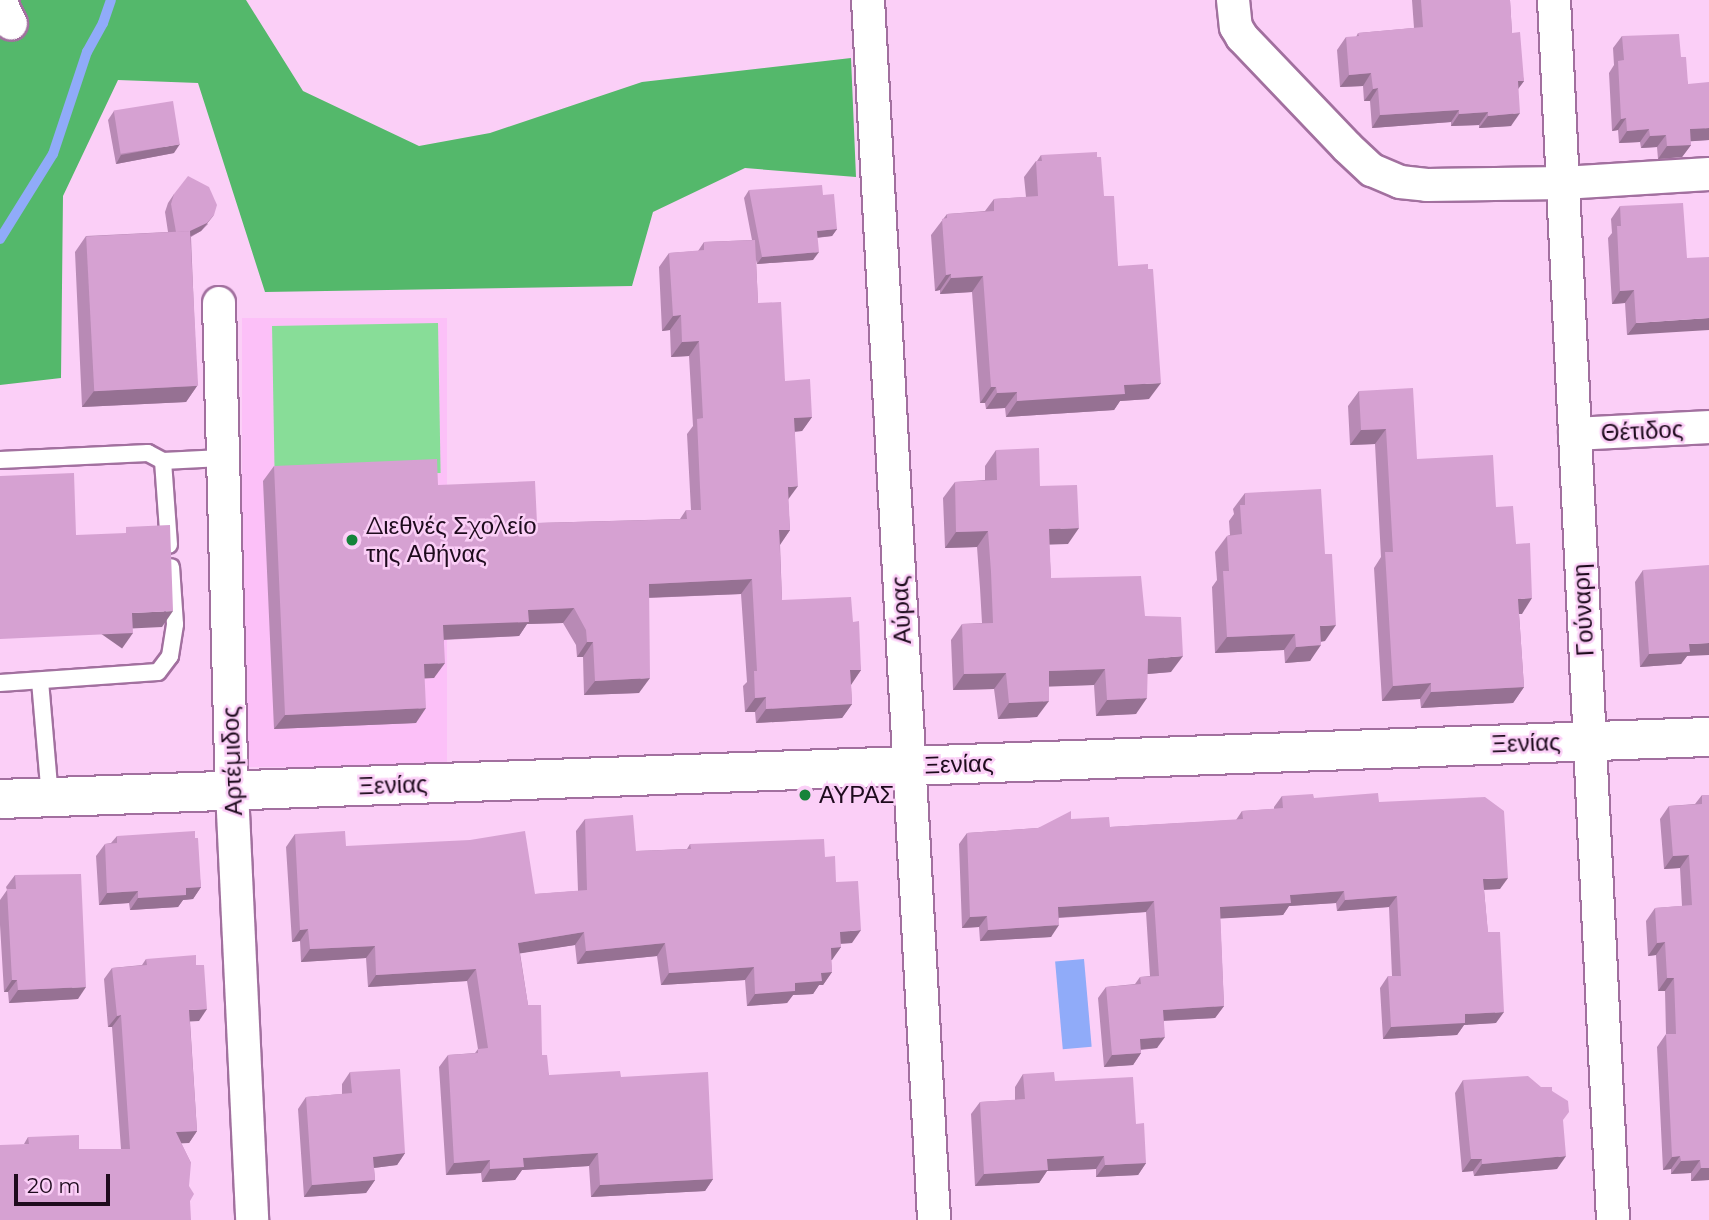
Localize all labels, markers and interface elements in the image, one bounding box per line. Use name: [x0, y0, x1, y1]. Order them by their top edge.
street label: Θέτιδος: [1600, 414, 1684, 448]
place label: Διεθνές Σχολείο της Αθήνας: [366, 512, 537, 568]
marker: Διεθνές Σχολείο της Αθήνας: [344, 532, 360, 548]
street label: Γούναρη: [1566, 563, 1600, 657]
street label: Αύρας: [885, 575, 917, 645]
street label: Αρτέμιδος: [216, 706, 248, 816]
street label: Ξενίας: [1491, 727, 1561, 759]
street label: Ξενίας: [924, 748, 994, 780]
street label: Ξενίας: [358, 769, 428, 801]
place label: ΑΥΡΑΣ: [819, 781, 894, 809]
marker: ΑΥΡΑΣ: [797, 787, 813, 803]
scale bar: [18, 1160, 114, 1204]
text: 20 m: [27, 1173, 81, 1198]

